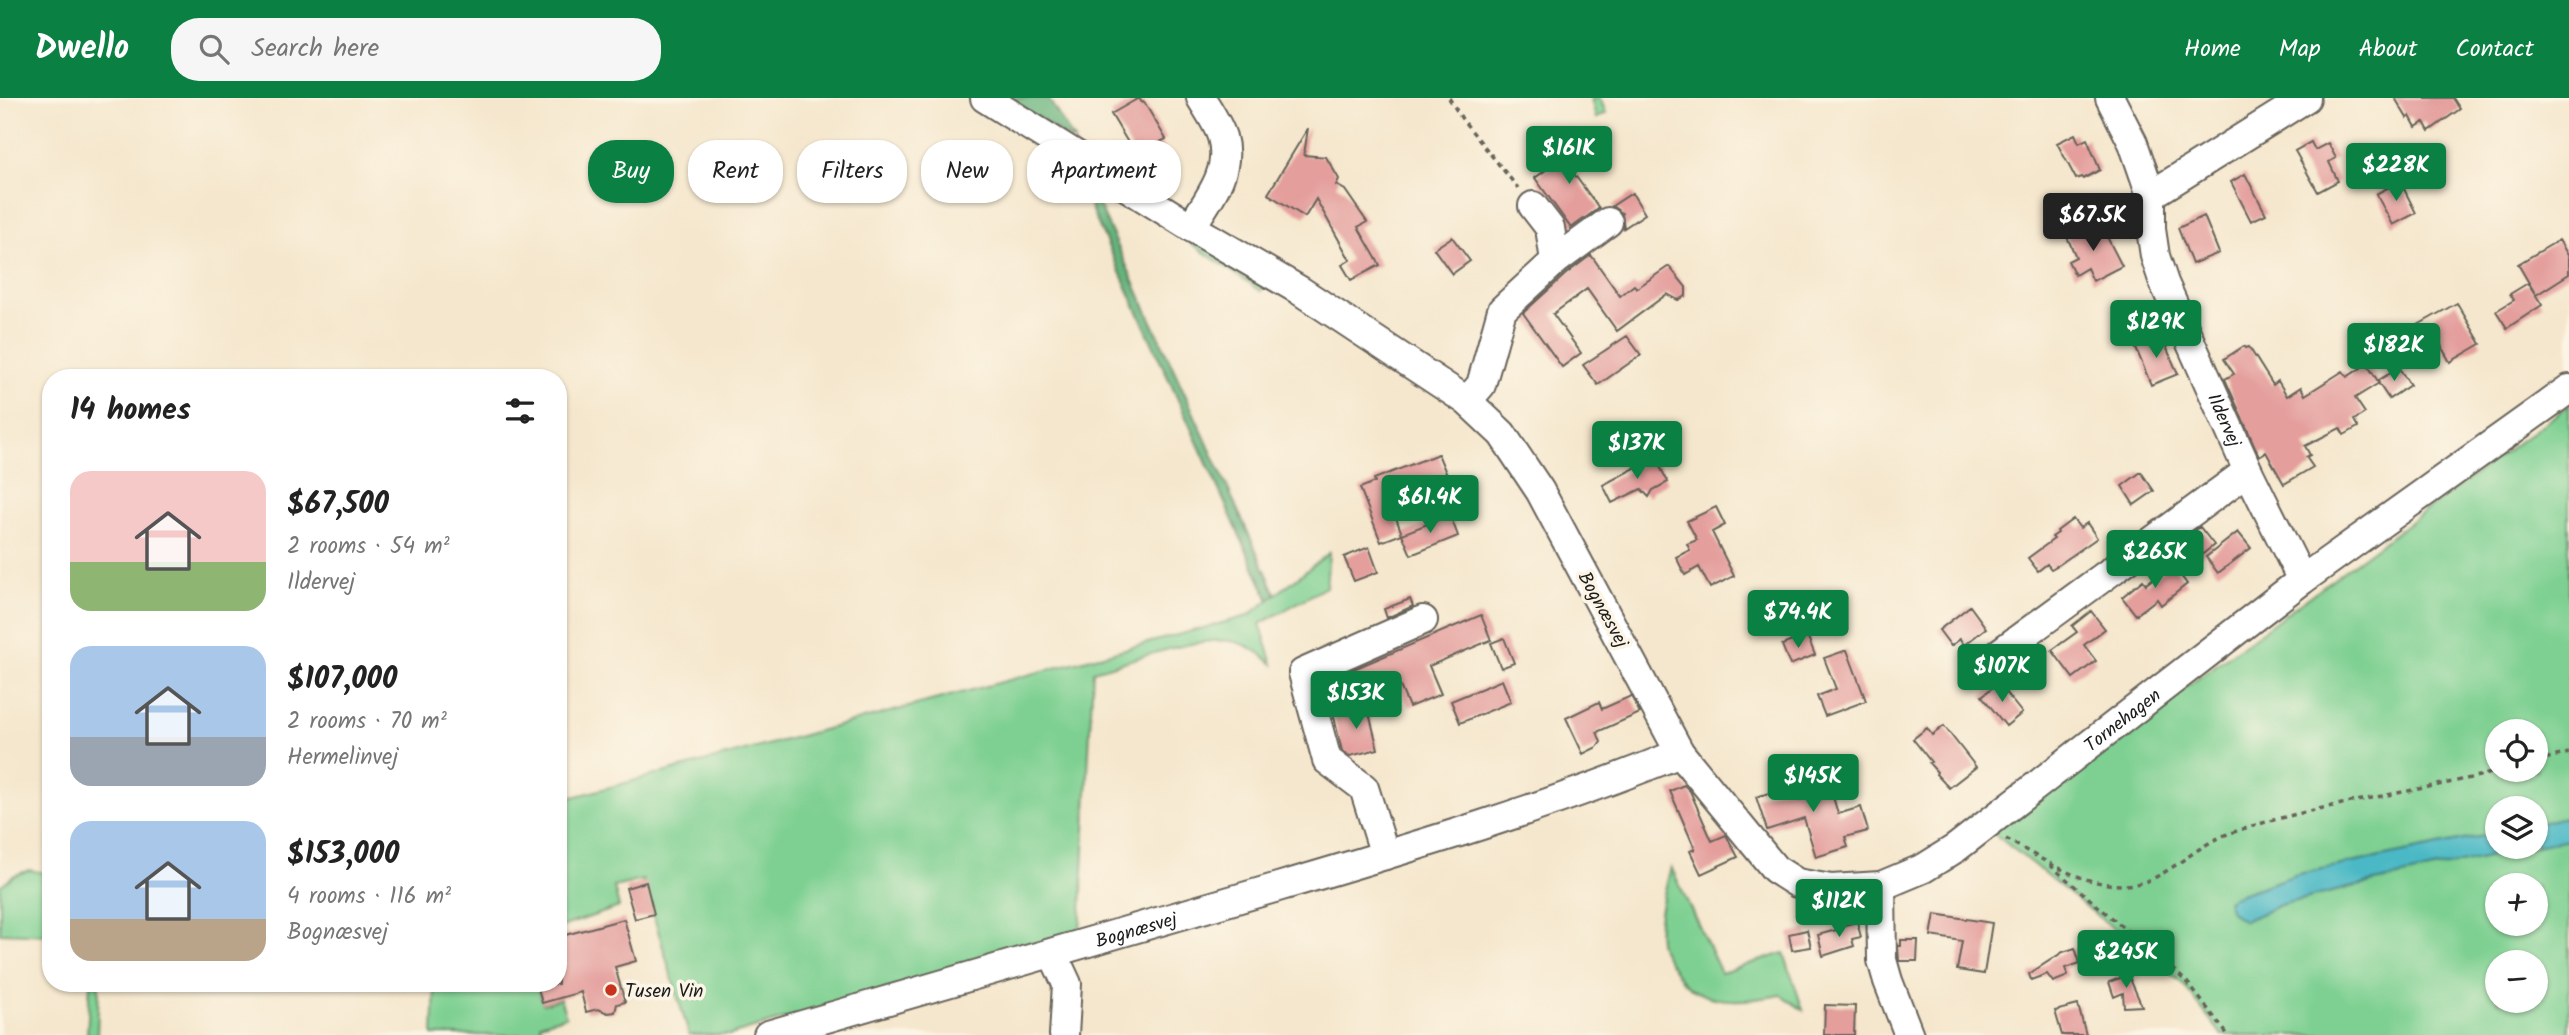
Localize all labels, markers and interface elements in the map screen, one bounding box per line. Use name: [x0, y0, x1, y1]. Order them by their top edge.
search box: [171, 18, 661, 81]
text: Dwello: [35, 23, 129, 76]
text: Search here: [251, 28, 379, 70]
icon: search: [195, 30, 233, 68]
text: Home: [2184, 30, 2241, 69]
text: Map: [2279, 30, 2321, 69]
text: About: [2359, 30, 2417, 69]
text: Contact: [2455, 30, 2534, 69]
pin: $161K: [1520, 126, 1618, 186]
text: $161K: [1542, 131, 1596, 167]
chip: Buy: [588, 140, 674, 203]
chip: Rent: [688, 140, 783, 203]
chip: Filters: [797, 140, 907, 203]
chip: New: [921, 140, 1013, 203]
chip: Apartment: [1027, 140, 1181, 203]
pin: $228K: [2347, 144, 2445, 203]
text: $228K: [2362, 148, 2430, 184]
pin: $67.5K: [2036, 194, 2150, 253]
text: $67.5K: [2059, 198, 2127, 234]
pin: $129K: [2107, 300, 2205, 360]
text: $129K: [2126, 305, 2186, 341]
pin: $182K: [2345, 324, 2443, 383]
text: $182K: [2363, 328, 2425, 364]
text: 14 homes: [70, 387, 191, 435]
street label: Ildervej: [2198, 389, 2249, 453]
icon: filters: [501, 392, 539, 430]
pin: $137K: [1588, 422, 1686, 481]
text: $137K: [1608, 426, 1666, 462]
pin: $61.4K: [1373, 476, 1487, 535]
text: $61.4K: [1398, 480, 1462, 516]
text: $67,500: [287, 481, 389, 529]
icon: home: [126, 499, 210, 583]
text: 2 rooms · 54 m²: [287, 529, 450, 565]
pin: $265K: [2106, 531, 2204, 590]
text: $265K: [2123, 535, 2187, 571]
text: Ildervej: [287, 565, 355, 601]
street label: Bognæsvej: [1569, 566, 1636, 655]
pin: $74.4K: [1741, 590, 1855, 650]
text: $74.4K: [1764, 595, 1832, 631]
pin: $107K: [1953, 644, 2051, 704]
text: $107K: [1973, 649, 2031, 685]
text: $107,000: [287, 656, 397, 704]
pin: $153K: [1307, 672, 1405, 731]
icon: home: [126, 674, 210, 758]
text: $153K: [1327, 676, 1385, 712]
street label: Tornehagen: [2078, 681, 2168, 761]
text: 2 rooms · 70 m²: [287, 704, 447, 740]
map controls: [2485, 719, 2548, 1013]
button: locate: [2485, 719, 2548, 782]
text: Hermelinvej: [287, 740, 398, 776]
pin: $145K: [1764, 754, 1862, 814]
text: $145K: [1784, 759, 1842, 795]
button: layers: [2485, 796, 2548, 859]
text: $153,000: [287, 831, 399, 879]
icon: home: [126, 849, 210, 933]
button: +: [2485, 873, 2548, 936]
text: 4 rooms · 116 m²: [287, 879, 451, 915]
pin: $112K: [1790, 880, 1888, 939]
text: $112K: [1812, 884, 1866, 920]
street label: Bognæsvej: [1092, 905, 1182, 957]
text: Bognæsvej: [287, 915, 388, 951]
pin: $245K: [2077, 930, 2175, 990]
text: $245K: [2093, 935, 2159, 971]
button: −: [2485, 950, 2548, 1013]
place label: Tusen Vin: [625, 977, 703, 1007]
marker: Tusen Vin: [603, 982, 619, 998]

